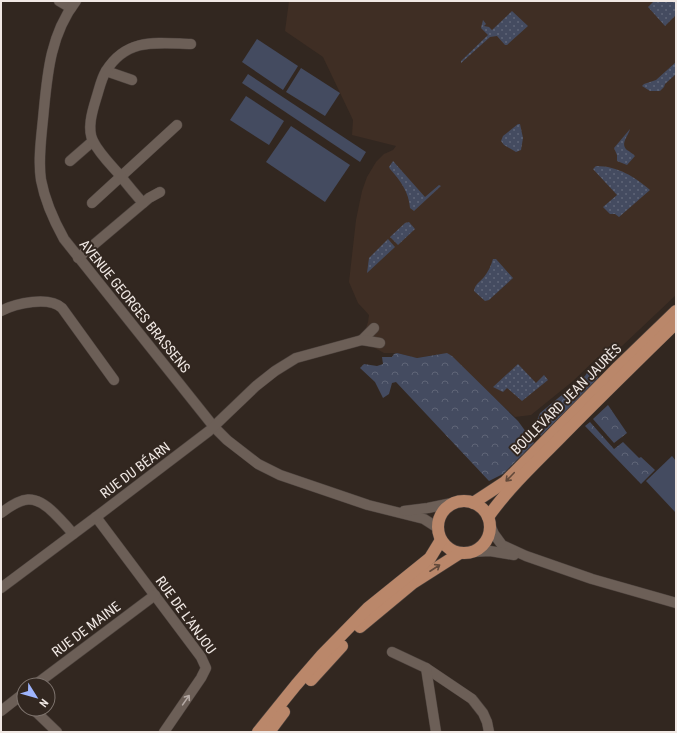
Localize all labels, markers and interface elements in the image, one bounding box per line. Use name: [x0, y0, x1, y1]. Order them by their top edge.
street label: AVENUE GEORGES BRASSENS: [76, 236, 194, 376]
street label: BOULEVARD JEAN JAURÈS: [507, 340, 624, 457]
street label: RUE DU BÉARN: [96, 438, 173, 501]
one-way arrow: [505, 472, 515, 482]
one-way arrow: [430, 564, 441, 572]
street label: RUE DE L'ANJOU: [153, 573, 220, 657]
street label: RUE DE MAINE: [49, 598, 123, 660]
north arrow: [16, 677, 56, 717]
one-way arrow: [182, 695, 190, 706]
text: N: [36, 696, 51, 710]

